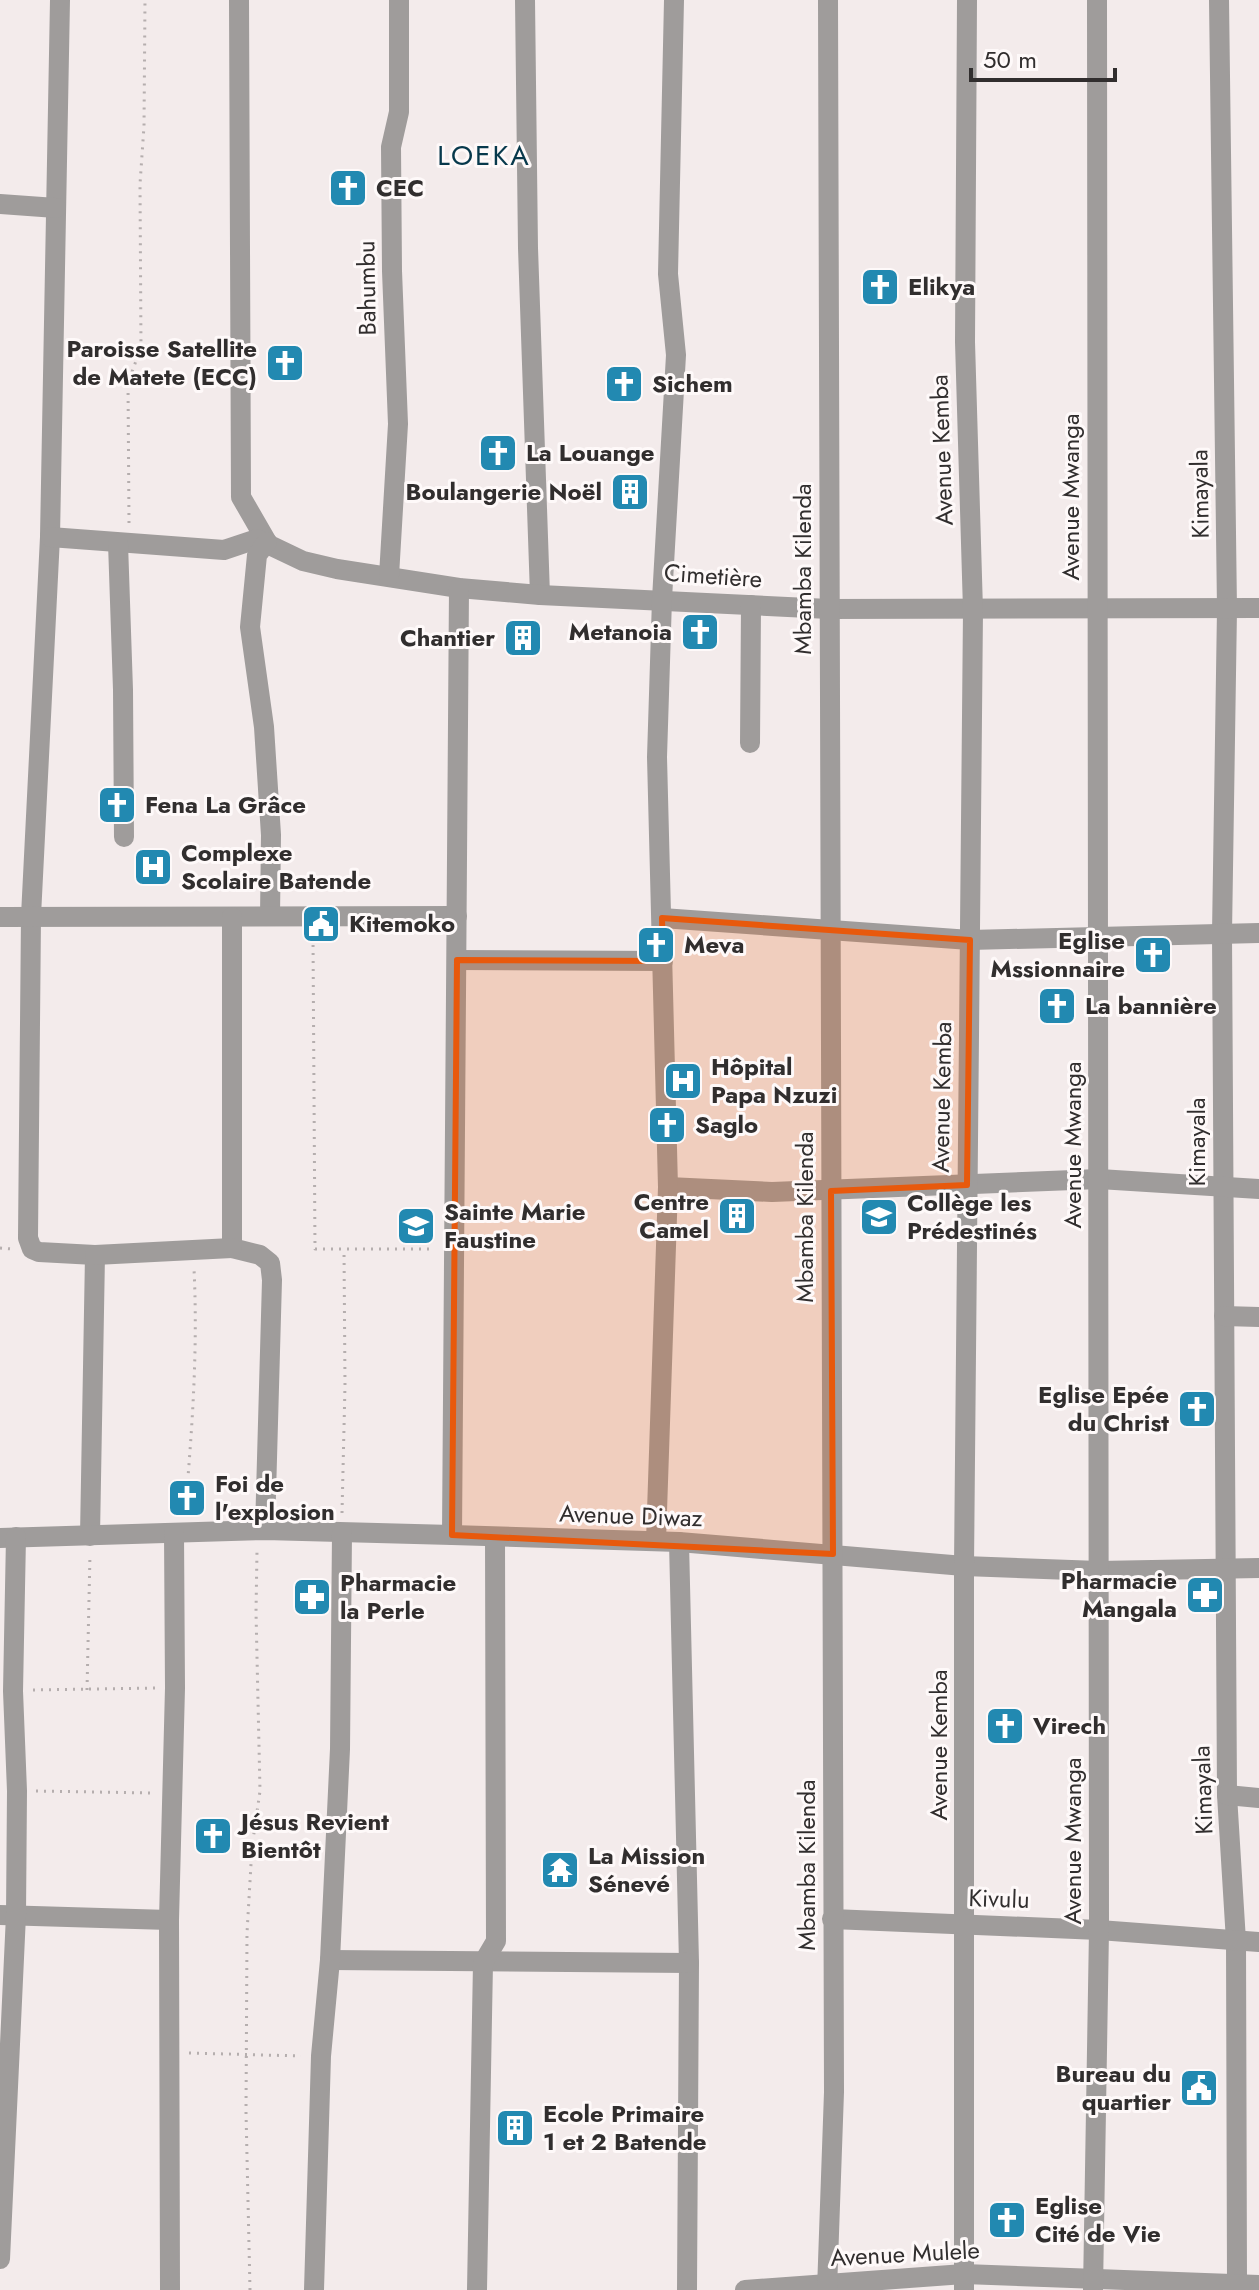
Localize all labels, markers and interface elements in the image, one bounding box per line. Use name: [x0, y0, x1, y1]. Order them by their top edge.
scale bar: [971, 32, 1115, 82]
text: 50 m: [983, 42, 1037, 77]
district label: LOEKA: [437, 135, 531, 176]
church icon: CEC: [327, 167, 369, 209]
place label: CEC: [376, 170, 424, 205]
street label: Bahumbu: [348, 240, 385, 336]
church icon: Elikya: [859, 266, 901, 308]
place label: Elikya: [908, 269, 975, 304]
place label: Paroisse Satellite de Matete (ECC): [66, 331, 257, 394]
church icon: Paroisse Satellite de Matete (ECC): [264, 342, 306, 384]
church icon: Sichem: [603, 363, 645, 405]
place label: Sichem: [652, 366, 733, 401]
street label: Avenue Kemba: [921, 374, 962, 526]
street label: Avenue Mwanga: [1053, 413, 1088, 581]
church icon: La Louange: [477, 432, 519, 474]
place label: La Louange: [526, 435, 655, 470]
street label: Kimayala: [1181, 449, 1218, 539]
building icon: Boulangerie Noël: [609, 471, 651, 513]
place label: Boulangerie Noël: [406, 474, 602, 509]
street label: Mbamba Kilenda: [785, 483, 820, 655]
street label: Cimetière: [663, 555, 763, 596]
church icon: Metanoia: [679, 611, 721, 653]
place label: Metanoia: [569, 614, 672, 649]
building icon: Chantier: [502, 617, 544, 659]
place label: Chantier: [400, 620, 495, 655]
church icon: Fena La Grâce: [96, 784, 138, 826]
place label: Fena La Grâce: [145, 787, 306, 822]
place label: Complexe Scolaire Batende: [181, 835, 371, 898]
hospital icon: Complexe Scolaire Batende: [132, 846, 174, 888]
public building icon: Kitemoko: [300, 903, 342, 945]
place label: Kitemoko: [349, 906, 455, 941]
place label: Eglise Mssionnaire: [991, 923, 1125, 986]
church icon: Meva: [635, 924, 677, 966]
place label: Meva: [684, 927, 744, 962]
church icon: Eglise Mssionnaire: [1132, 934, 1174, 976]
church icon: La bannière: [1036, 985, 1078, 1027]
place label: La bannière: [1085, 988, 1217, 1023]
street label: Avenue Kemba: [923, 1021, 960, 1173]
place label: Hôpital Papa Nzuzi: [711, 1049, 837, 1112]
hospital icon: Hôpital Papa Nzuzi: [662, 1060, 704, 1102]
street label: Avenue Mwanga: [1055, 1061, 1090, 1229]
street label: Kimayala: [1179, 1097, 1214, 1187]
church icon: Saglo: [646, 1104, 688, 1146]
place label: Saglo: [695, 1107, 758, 1142]
street label: Mbamba Kilenda: [787, 1131, 822, 1303]
place label: Centre Camel: [634, 1184, 709, 1247]
place label: Collège les Prédestinés: [907, 1185, 1037, 1248]
place label: Sainte Marie Faustine: [444, 1194, 586, 1257]
building icon: Centre Camel: [716, 1195, 758, 1237]
school or university icon: Collège les Prédestinés: [858, 1196, 900, 1238]
school or university icon: Sainte Marie Faustine: [395, 1205, 437, 1247]
place label: Eglise Epée du Christ: [1038, 1377, 1169, 1440]
church icon: Eglise Epée du Christ: [1176, 1388, 1218, 1430]
place label: Foi de l'explosion: [215, 1466, 335, 1529]
church icon: Foi de l'explosion: [166, 1477, 208, 1519]
street label: Avenue Diwaz: [559, 1496, 703, 1535]
place label: Pharmacie Mangala: [1061, 1563, 1177, 1626]
place label: Pharmacie la Perle: [340, 1565, 456, 1628]
pharmacy icon: Pharmacie Mangala: [1184, 1574, 1226, 1616]
pharmacy icon: Pharmacie la Perle: [291, 1576, 333, 1618]
street label: Avenue Kemba: [921, 1669, 956, 1821]
church icon: Virech: [984, 1705, 1026, 1747]
place label: Virech: [1032, 1708, 1106, 1743]
street label: Kimayala: [1183, 1745, 1222, 1835]
street label: Avenue Mwanga: [1055, 1757, 1090, 1925]
street label: Mbamba Kilenda: [789, 1779, 824, 1951]
place label: Jésus Revient Bientôt: [237, 1804, 389, 1867]
church icon: Jésus Revient Bientôt: [192, 1815, 234, 1857]
place label: La Mission Sénevé: [588, 1838, 705, 1901]
temple icon: La Mission Sénevé: [539, 1849, 581, 1891]
street label: Kivulu: [968, 1880, 1030, 1917]
place label: Bureau du quartier: [1055, 2056, 1171, 2119]
public building icon: Bureau du quartier: [1178, 2067, 1220, 2109]
place label: Ecole Primaire 1 et 2 Batende: [543, 2096, 707, 2159]
building icon: Ecole Primaire 1 et 2 Batende: [494, 2107, 536, 2149]
place label: Eglise Cité de Vie: [1035, 2188, 1161, 2251]
church icon: Eglise Cité de Vie: [986, 2199, 1028, 2241]
street label: Avenue Mulele: [829, 2232, 981, 2275]

